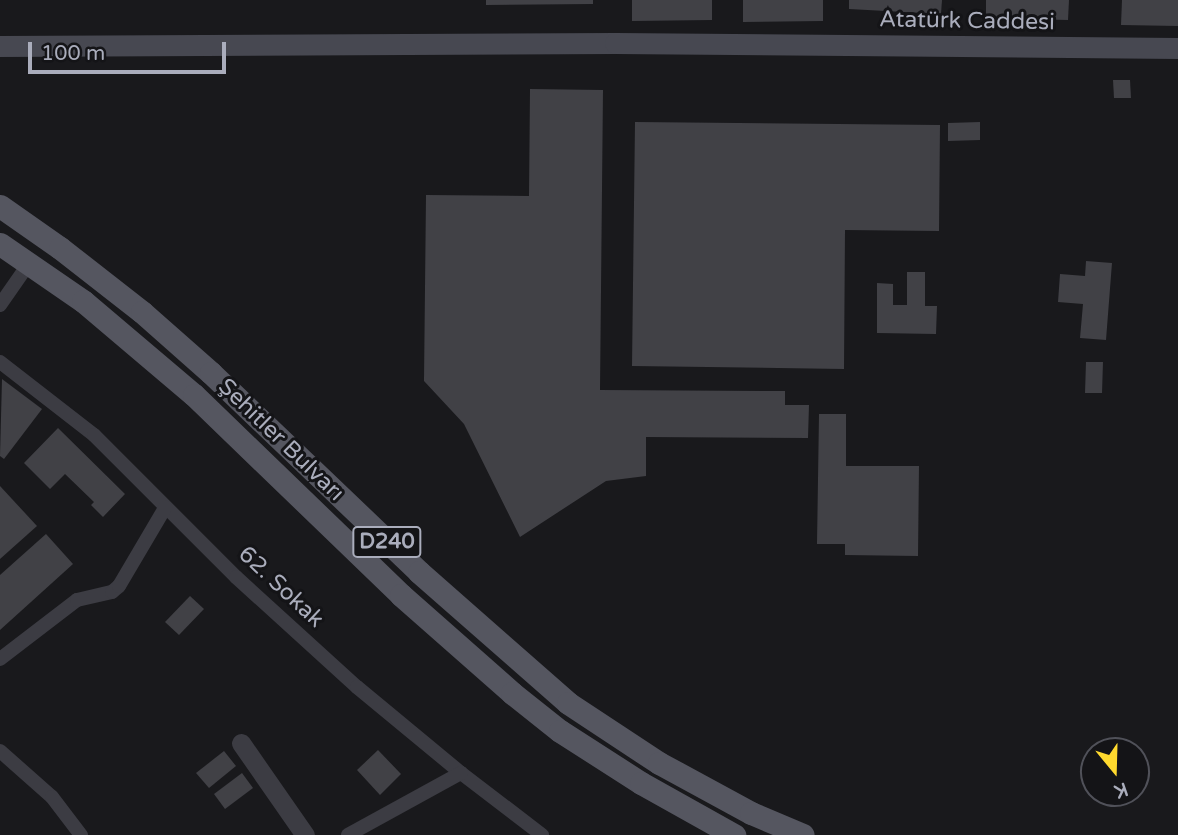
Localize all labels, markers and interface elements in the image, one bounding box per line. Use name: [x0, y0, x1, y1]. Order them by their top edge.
street label: Atatürk Caddesi: [879, 6, 1055, 36]
scale bar: [32, 28, 229, 72]
text: 100 m: [41, 41, 105, 66]
street label: Şehitler Bulvarı: [212, 373, 350, 507]
road number: D240: [352, 524, 422, 560]
street label: 62. Sokak: [233, 541, 329, 633]
north arrow: [1080, 737, 1150, 807]
text: K: [1112, 777, 1131, 802]

